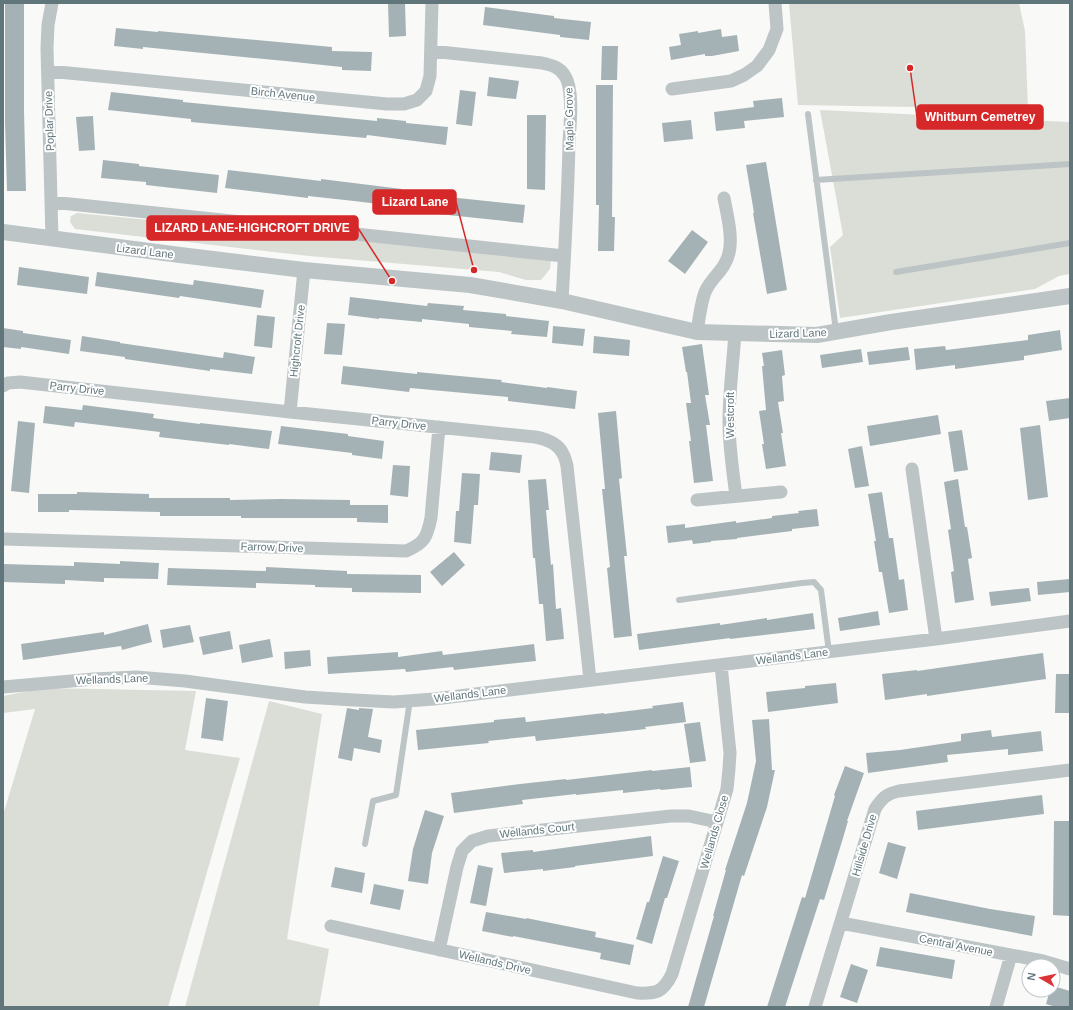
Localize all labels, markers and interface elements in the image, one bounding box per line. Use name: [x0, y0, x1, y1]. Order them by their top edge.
street label: Birch Avenue: [250, 85, 316, 103]
street label: Maple Grove: [562, 87, 576, 151]
street label: Poplar Drive: [42, 91, 56, 151]
callout: Whitburn Cemetrey: [917, 105, 1043, 129]
text: Whitburn Cemetrey: [925, 110, 1036, 124]
callout: Lizard Lane: [373, 190, 456, 214]
text: Lizard Lane: [382, 195, 449, 209]
callout: LIZARD LANE-HIGHCROFT DRIVE: [147, 216, 358, 240]
text: LIZARD LANE-HIGHCROFT DRIVE: [154, 221, 350, 235]
street label: Lizard Lane: [116, 242, 174, 260]
street label: Highcroft Drive: [287, 304, 307, 378]
street label: Lizard Lane: [769, 326, 827, 340]
street label: Parry Drive: [49, 379, 105, 397]
street label: Westcroft: [724, 392, 736, 438]
street label: Parry Drive: [371, 414, 427, 432]
street label: Farrow Drive: [240, 540, 304, 554]
street label: Wellands Lane: [755, 646, 829, 666]
street label: Wellands Lane: [76, 672, 148, 686]
street label: Wellands Lane: [433, 684, 507, 704]
street label: Wellands Close: [698, 794, 730, 870]
street label: Hillside Drive: [849, 812, 879, 878]
street label: Wellands Court: [499, 820, 575, 840]
street label: Central Avenue: [918, 932, 994, 958]
street label: Wellands Drive: [458, 948, 532, 976]
north arrow: [1021, 958, 1061, 998]
text: N: [1025, 972, 1038, 981]

